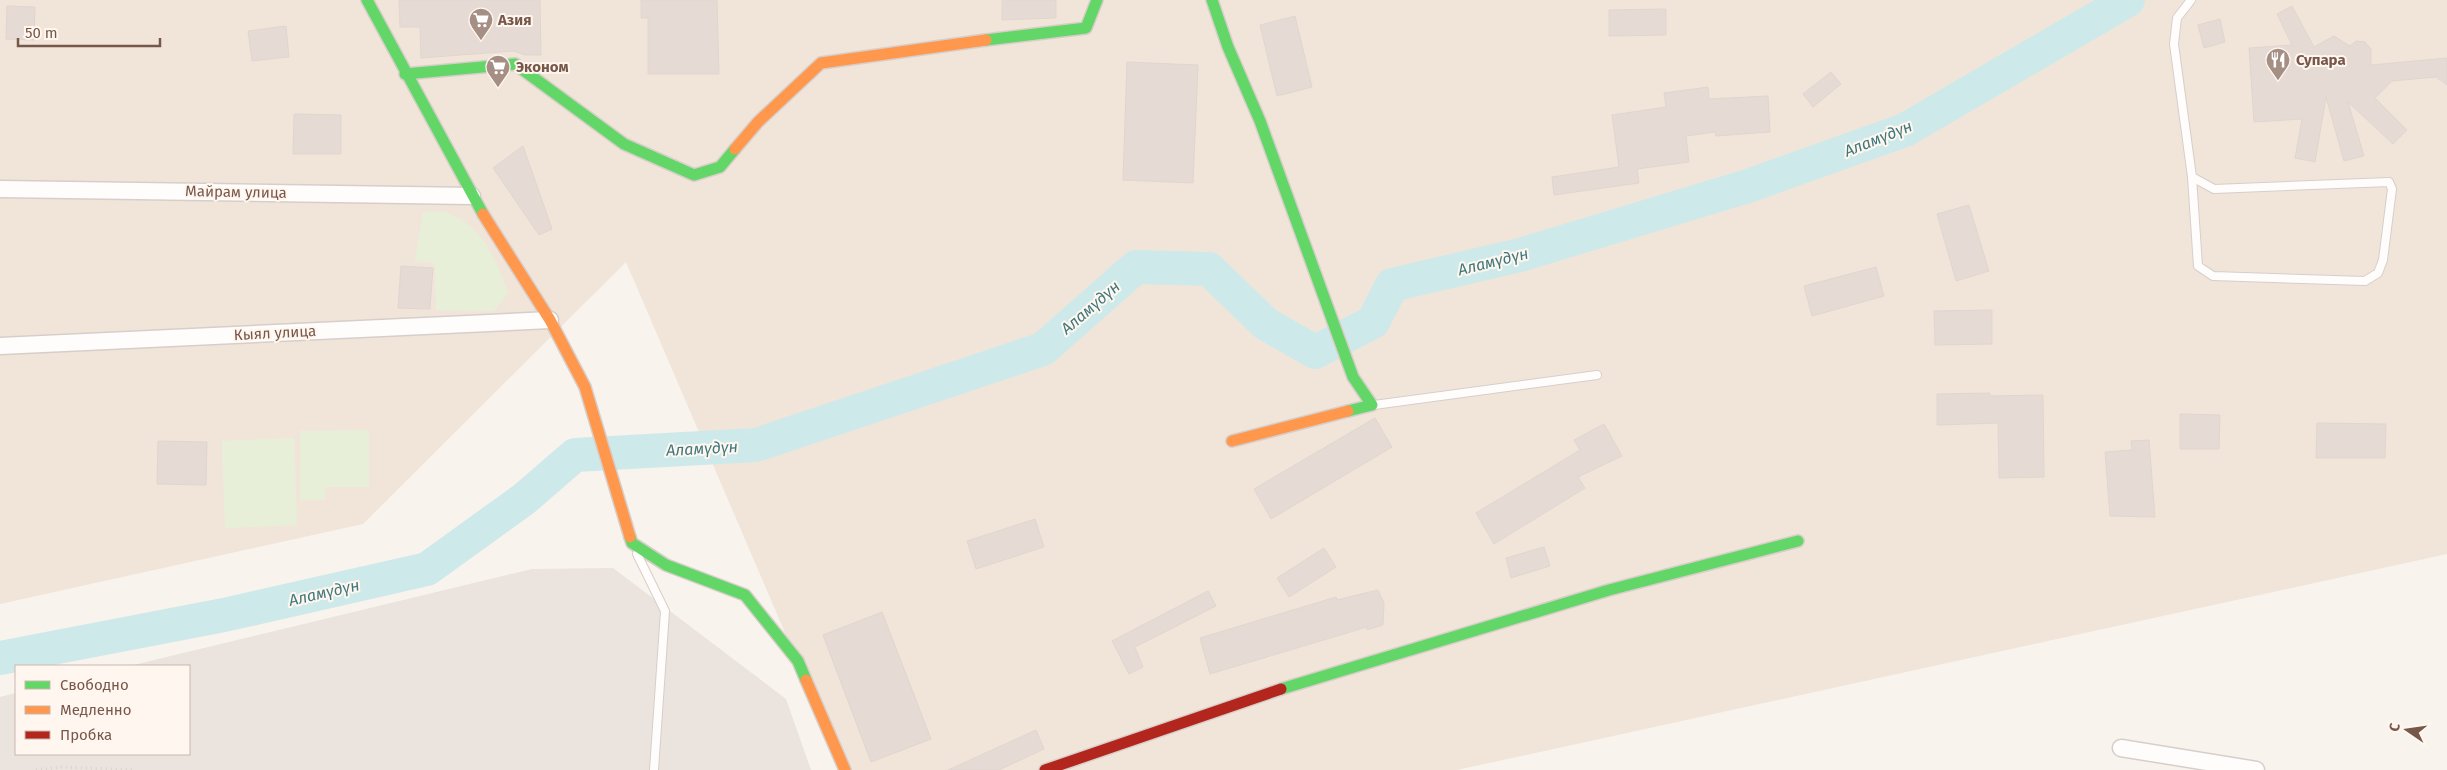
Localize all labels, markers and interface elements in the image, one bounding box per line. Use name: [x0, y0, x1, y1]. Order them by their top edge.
supermarket icon: Азия: [468, 7, 494, 41]
place label: Азия: [497, 11, 532, 29]
scale bar: [18, 15, 160, 47]
text: 50 m: [25, 24, 58, 42]
restaurant icon: Супара: [2265, 47, 2291, 81]
place label: Супара: [2296, 51, 2346, 69]
supermarket icon: Эконом: [485, 54, 511, 88]
place label: Эконом: [516, 58, 569, 76]
water label: Аламүдүн: [1840, 116, 1915, 161]
street label: Майрам улица: [185, 182, 287, 202]
water label: Аламүдүн: [1455, 244, 1530, 280]
water label: Аламүдүн: [1056, 277, 1124, 339]
street label: Кыял улица: [233, 322, 317, 344]
water label: Аламүдүн: [665, 437, 738, 460]
water label: Аламүдүн: [286, 575, 361, 610]
legend: [15, 665, 190, 755]
text: Свободно: [60, 676, 129, 694]
text: Медленно: [60, 701, 132, 719]
north arrow: [2382, 705, 2432, 755]
text: С: [2386, 721, 2404, 733]
text: Пробка: [60, 726, 112, 744]

